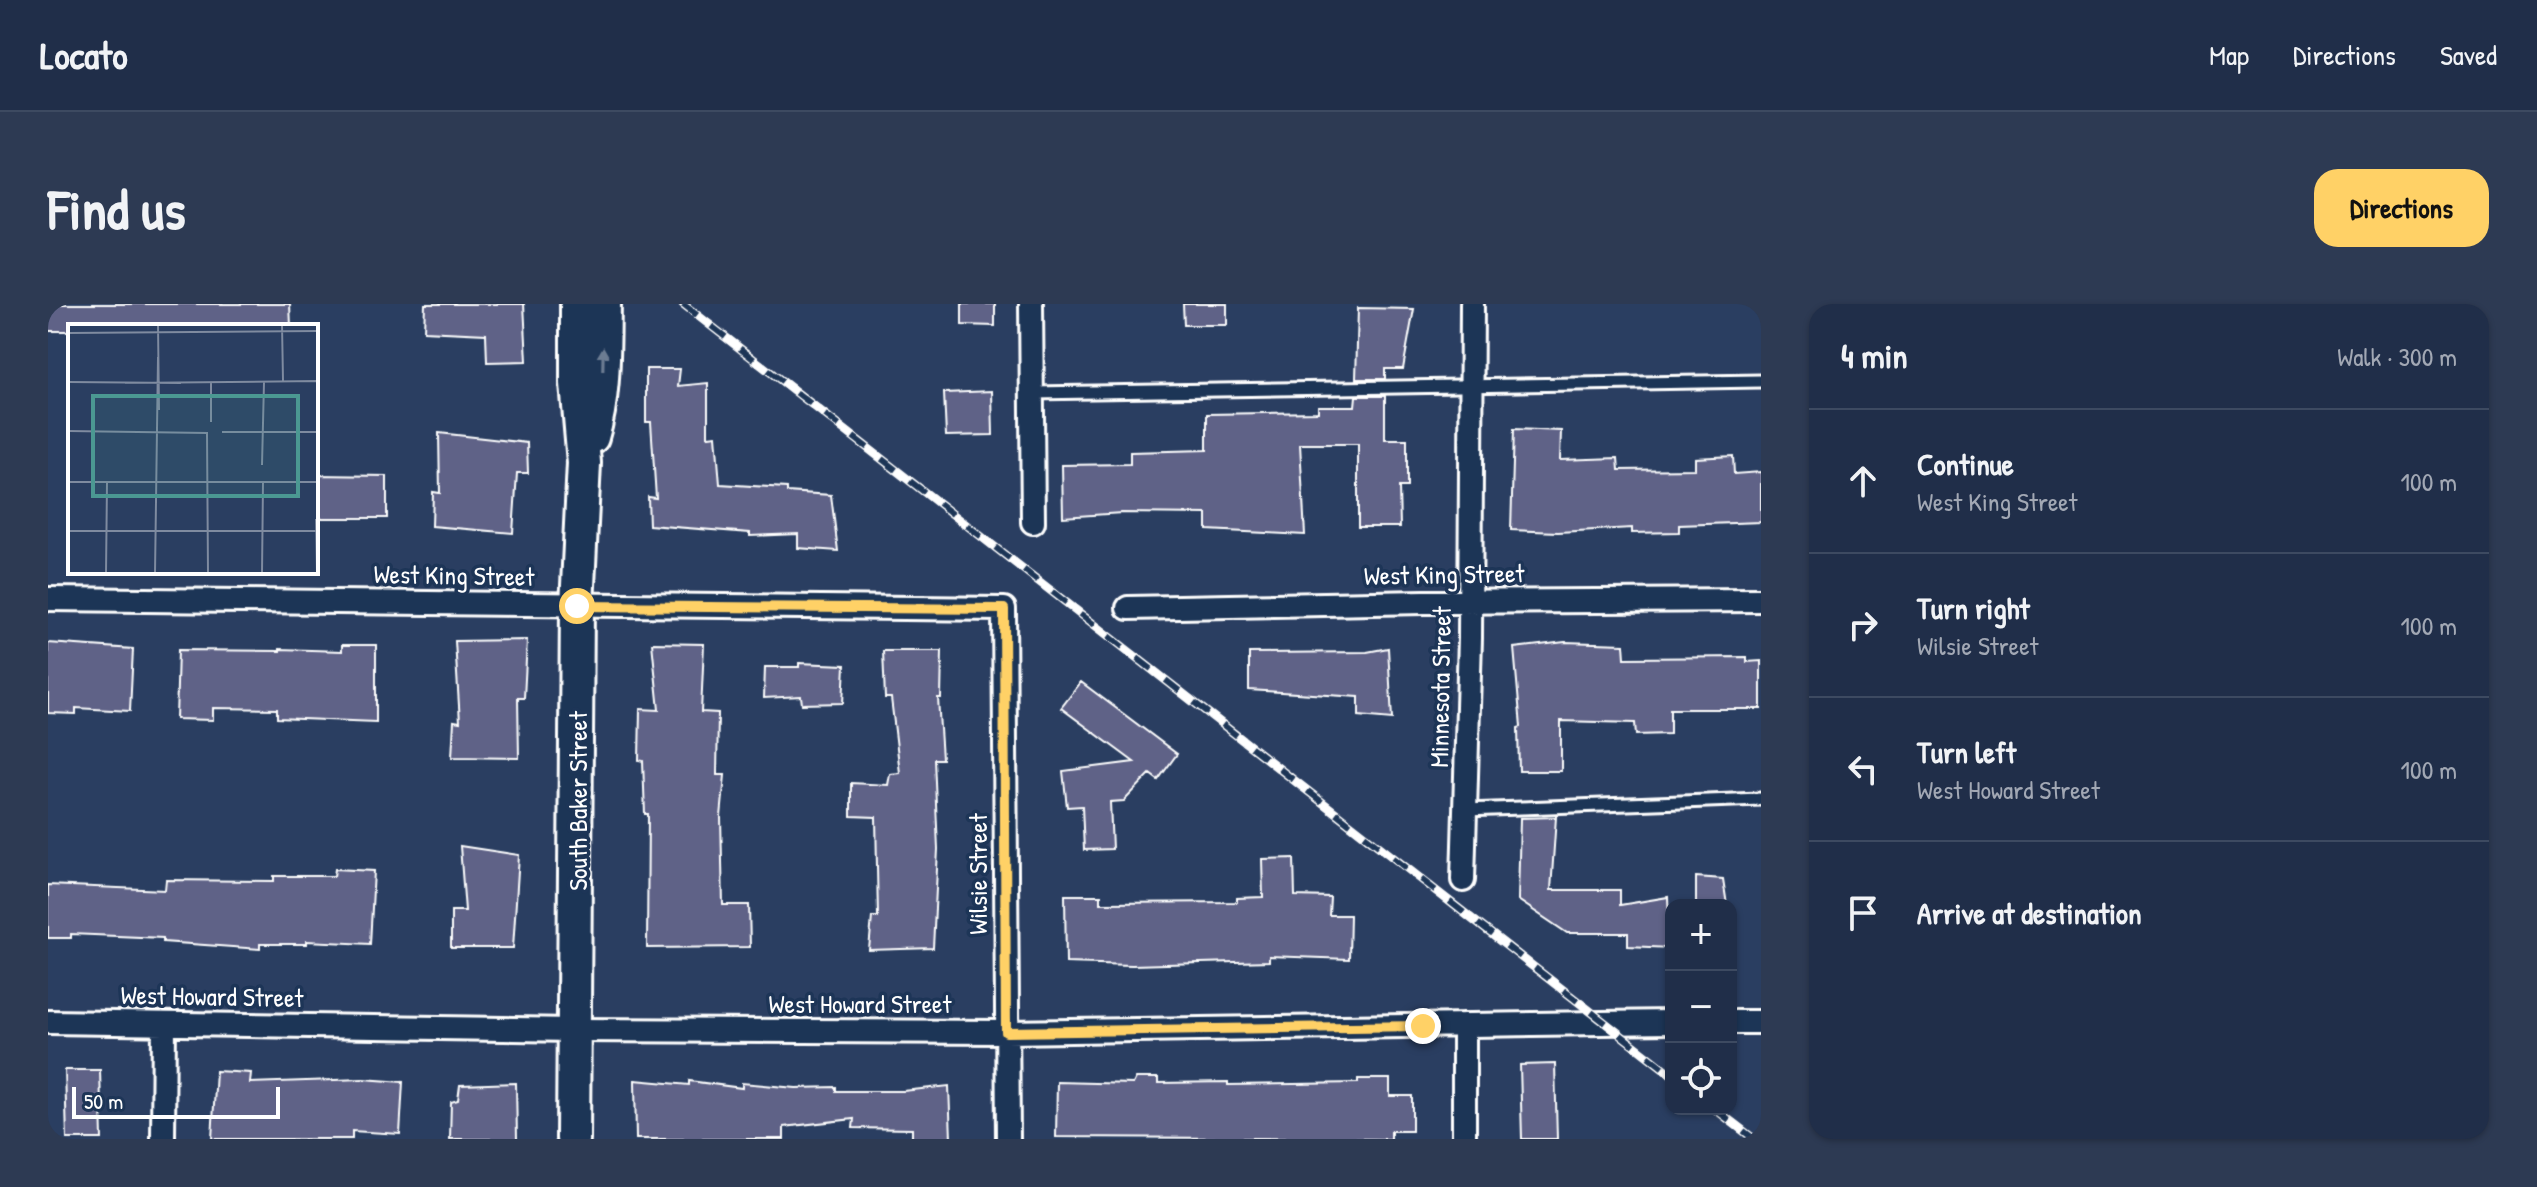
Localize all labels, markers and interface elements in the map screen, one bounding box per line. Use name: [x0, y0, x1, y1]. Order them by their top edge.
text: Locato: [40, 29, 127, 81]
text: Map: [2209, 36, 2249, 74]
text: Directions: [2293, 36, 2396, 74]
text: Saved: [2440, 36, 2497, 74]
button: Directions: [2314, 169, 2489, 247]
text: Find us: [48, 171, 186, 246]
inset map: [68, 324, 318, 574]
text: 4 min: [1841, 333, 1908, 379]
text: Walk · 300 m: [2337, 339, 2457, 374]
one-way arrow: [597, 346, 609, 371]
text: Continue: [1917, 444, 2014, 484]
icon: ahead: [1841, 459, 1885, 503]
text: 100 m: [2401, 464, 2457, 499]
text: West King Street: [1917, 484, 2078, 519]
street label: West King Street: [1363, 555, 1526, 593]
street label: West King Street: [373, 556, 536, 594]
route start: [559, 588, 595, 624]
text: Turn right: [1917, 588, 2030, 628]
icon: right: [1841, 603, 1885, 647]
street label: Minnesota Street: [1421, 605, 1459, 768]
text: 100 m: [2401, 608, 2457, 643]
text: Wilsie Street: [1917, 628, 2038, 663]
street label: South Baker Street: [560, 710, 595, 891]
text: Turn left: [1917, 732, 2016, 772]
icon: left: [1841, 747, 1885, 791]
text: 100 m: [2401, 752, 2457, 787]
text: West Howard Street: [1917, 772, 2100, 807]
street label: Wilsie Street: [960, 812, 995, 935]
icon: arrive: [1841, 891, 1885, 935]
text: Arrive at destination: [1917, 893, 2142, 933]
map controls: [1665, 899, 1737, 1115]
button: +: [1665, 899, 1737, 971]
button: −: [1665, 971, 1737, 1043]
street label: West Howard Street: [120, 977, 305, 1015]
street label: West Howard Street: [769, 986, 952, 1021]
route end: [1405, 1008, 1441, 1044]
button: locate: [1665, 1043, 1737, 1115]
scale bar: [72, 1083, 280, 1119]
text: 50 m: [84, 1086, 123, 1116]

